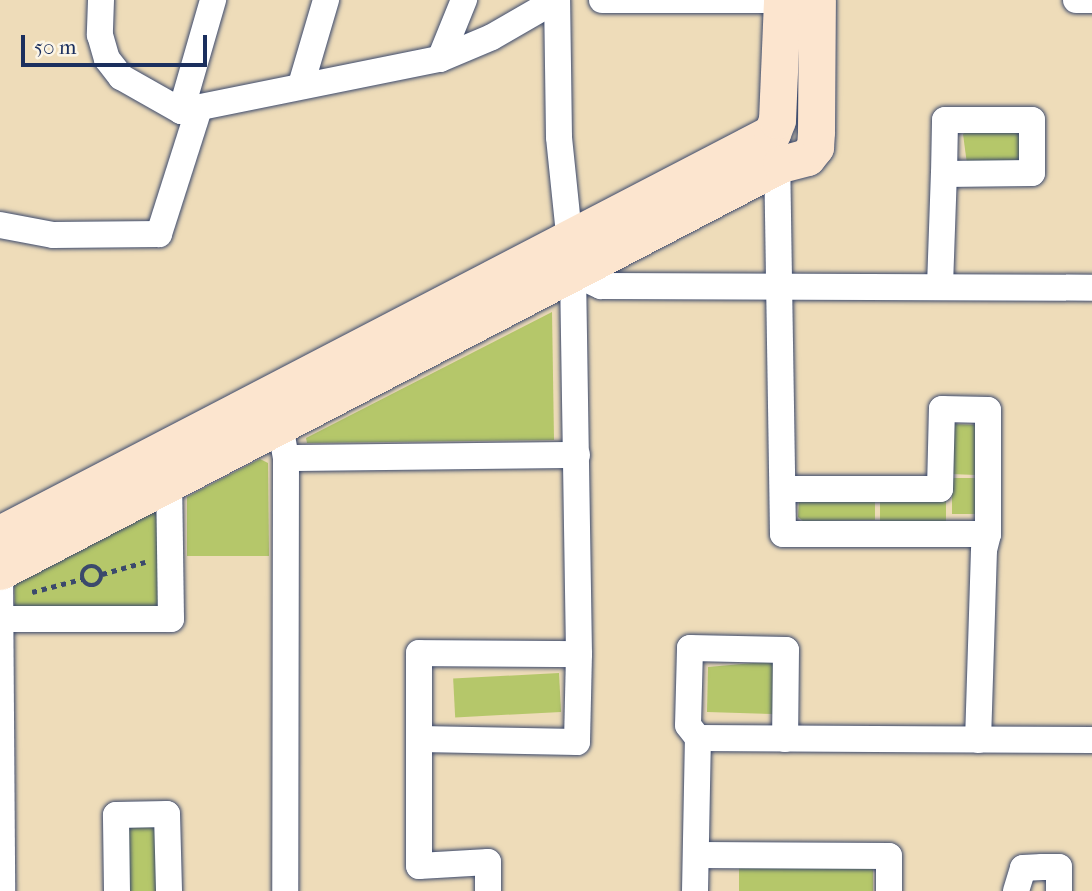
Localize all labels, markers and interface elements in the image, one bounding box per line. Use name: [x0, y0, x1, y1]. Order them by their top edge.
scale bar: [24, 21, 210, 65]
text: 50 m: [34, 35, 77, 59]

